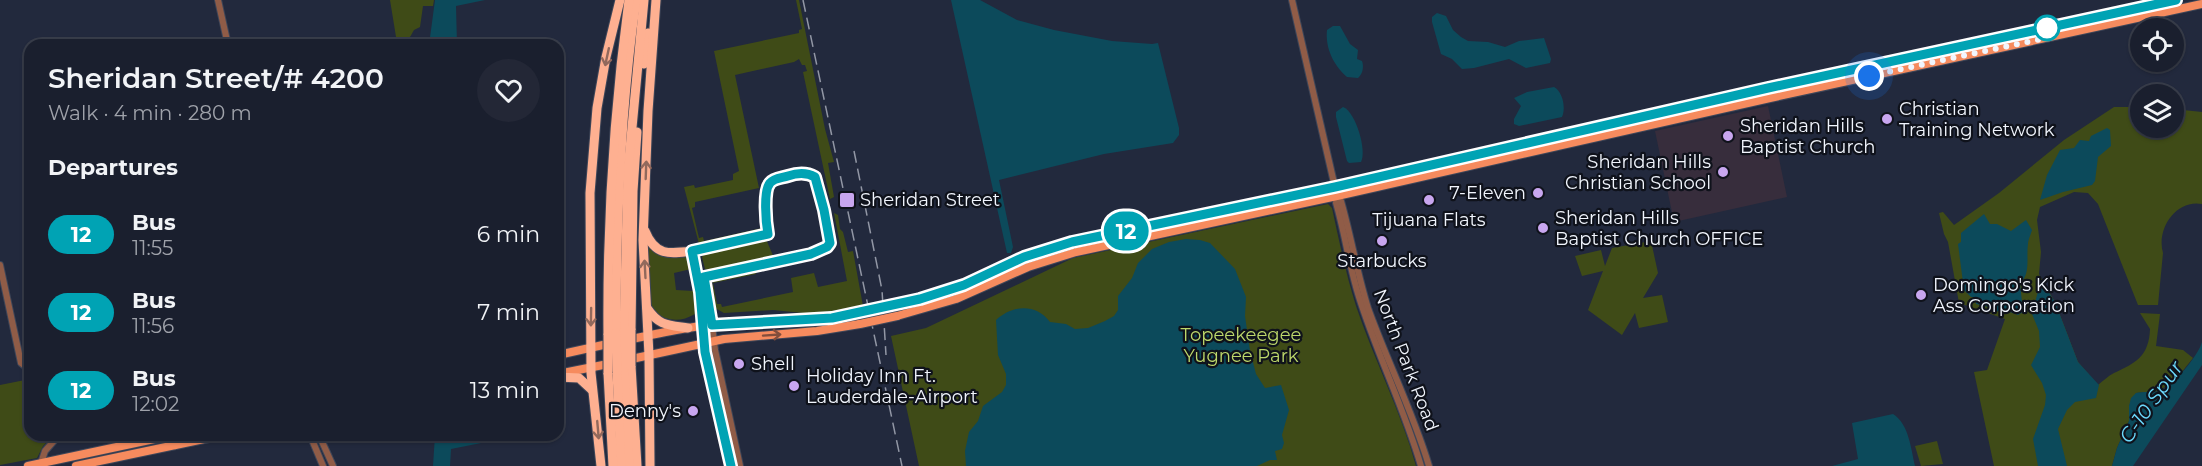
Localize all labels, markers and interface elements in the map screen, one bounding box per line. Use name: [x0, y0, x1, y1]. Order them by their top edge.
unlabelled marker: [2034, 15, 2060, 41]
map controls: [2130, 18, 2184, 138]
button: locate: [2130, 18, 2184, 72]
one-way arrow: [600, 47, 612, 66]
button: heart: [477, 59, 540, 122]
text: Sheridan Street/# 4200: [48, 61, 384, 95]
your location: [1854, 61, 1884, 91]
button: layers: [2130, 84, 2184, 138]
place label: Christian Training Network: [1899, 98, 2055, 141]
text: Walk · 4 min · 280 m: [48, 101, 252, 125]
marker: Christian Training Network: [1880, 112, 1894, 126]
place label: Sheridan Hills Baptist Church: [1740, 115, 1876, 158]
marker: Sheridan Hills Baptist Church: [1721, 129, 1735, 143]
place label: Sheridan Hills Christian School: [1565, 151, 1711, 194]
text: Departures: [48, 154, 178, 181]
one-way arrow: [641, 161, 652, 181]
marker: Sheridan Hills Christian School: [1716, 165, 1730, 179]
place label: 7-Eleven: [1449, 182, 1526, 204]
marker: 7-Eleven: [1531, 186, 1545, 200]
place label: Sheridan Street: [860, 189, 1000, 211]
marker: Sheridan Street: [838, 191, 856, 209]
marker: Tijuana Flats: [1422, 193, 1436, 207]
place label: Sheridan Hills Baptist Church OFFICE: [1555, 207, 1763, 250]
text: Bus: [132, 209, 176, 236]
place label: Tijuana Flats: [1372, 209, 1486, 231]
line badge: 12: [1099, 212, 1153, 250]
text: 12: [1116, 219, 1136, 244]
text: 6 min: [477, 221, 540, 248]
marker: Sheridan Hills Baptist Church OFFICE: [1536, 221, 1550, 235]
text: 12: [71, 222, 91, 247]
marker: Starbucks: [1375, 234, 1389, 248]
text: 11:55: [132, 236, 173, 260]
place label: Starbucks: [1337, 250, 1427, 272]
one-way arrow: [639, 259, 650, 279]
place label: Domingo's Kick Ass Corporation: [1933, 274, 2075, 317]
street label: North Park Road: [1369, 286, 1443, 434]
text: Bus: [132, 287, 176, 314]
marker: Domingo's Kick Ass Corporation: [1914, 288, 1928, 302]
text: 7 min: [477, 299, 540, 326]
text: 12: [71, 300, 91, 325]
one-way arrow: [585, 306, 597, 326]
text: 11:56: [132, 314, 174, 338]
park label: Topeekeegee Yugnee Park: [1181, 324, 1302, 367]
one-way arrow: [761, 329, 781, 340]
place label: Shell: [751, 353, 795, 375]
water label: C-10 Spur: [2114, 356, 2189, 448]
marker: Shell: [732, 357, 746, 371]
text: Bus: [132, 365, 176, 392]
place label: Holiday Inn Ft. Lauderdale-Airport: [806, 365, 978, 408]
text: 13 min: [470, 377, 540, 404]
text: 12: [71, 378, 91, 403]
marker: Holiday Inn Ft. Lauderdale-Airport: [787, 379, 801, 393]
text: 12:02: [132, 392, 179, 416]
place label: Denny's: [609, 400, 681, 422]
marker: Denny's: [686, 404, 700, 418]
one-way arrow: [593, 419, 604, 439]

